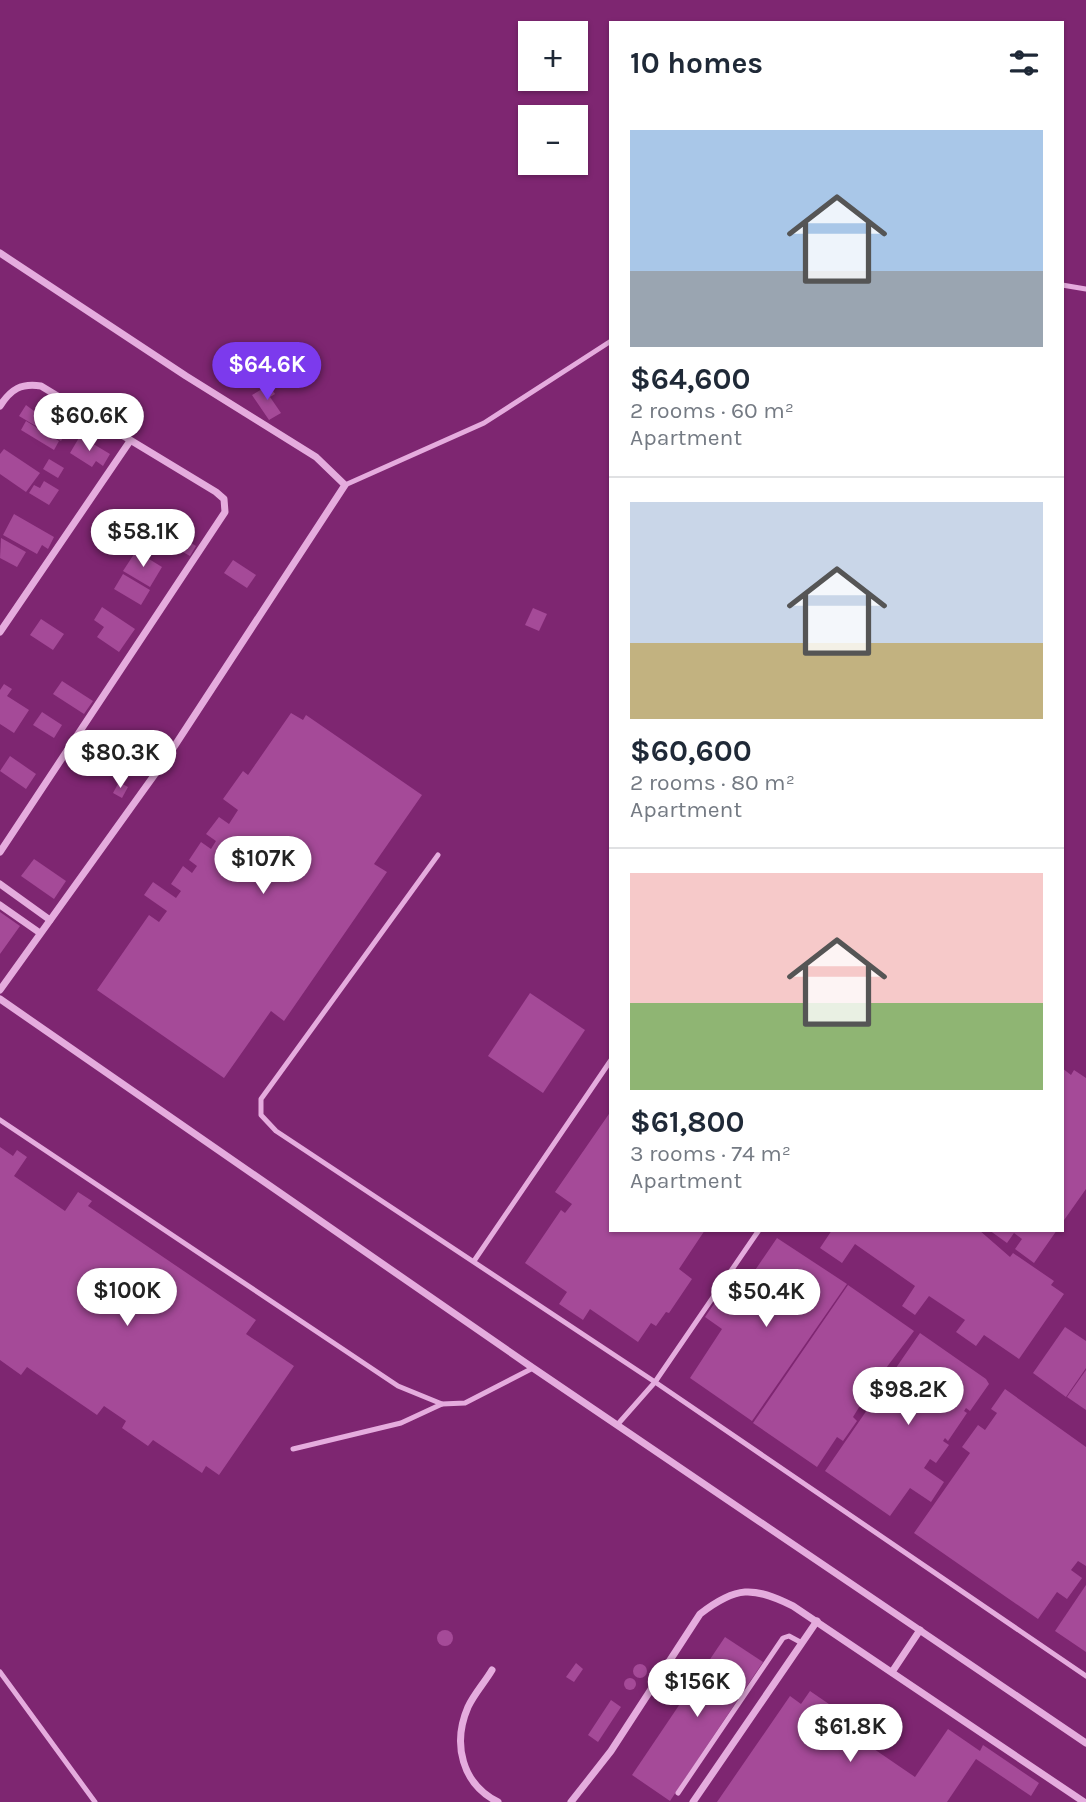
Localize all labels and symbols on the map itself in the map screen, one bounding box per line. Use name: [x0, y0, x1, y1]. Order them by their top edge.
pin: $64.6K: [210, 342, 324, 402]
pin: $60.6K: [32, 393, 146, 453]
pin: $58.1K: [86, 510, 200, 569]
pin: $80.3K: [63, 730, 177, 790]
pin: $107K: [214, 836, 312, 896]
pin: $100K: [78, 1268, 176, 1328]
pin: $50.4K: [709, 1270, 823, 1329]
pin: $98.2K: [851, 1368, 965, 1427]
pin: $156K: [648, 1660, 746, 1719]
pin: $61.8K: [793, 1704, 907, 1764]

